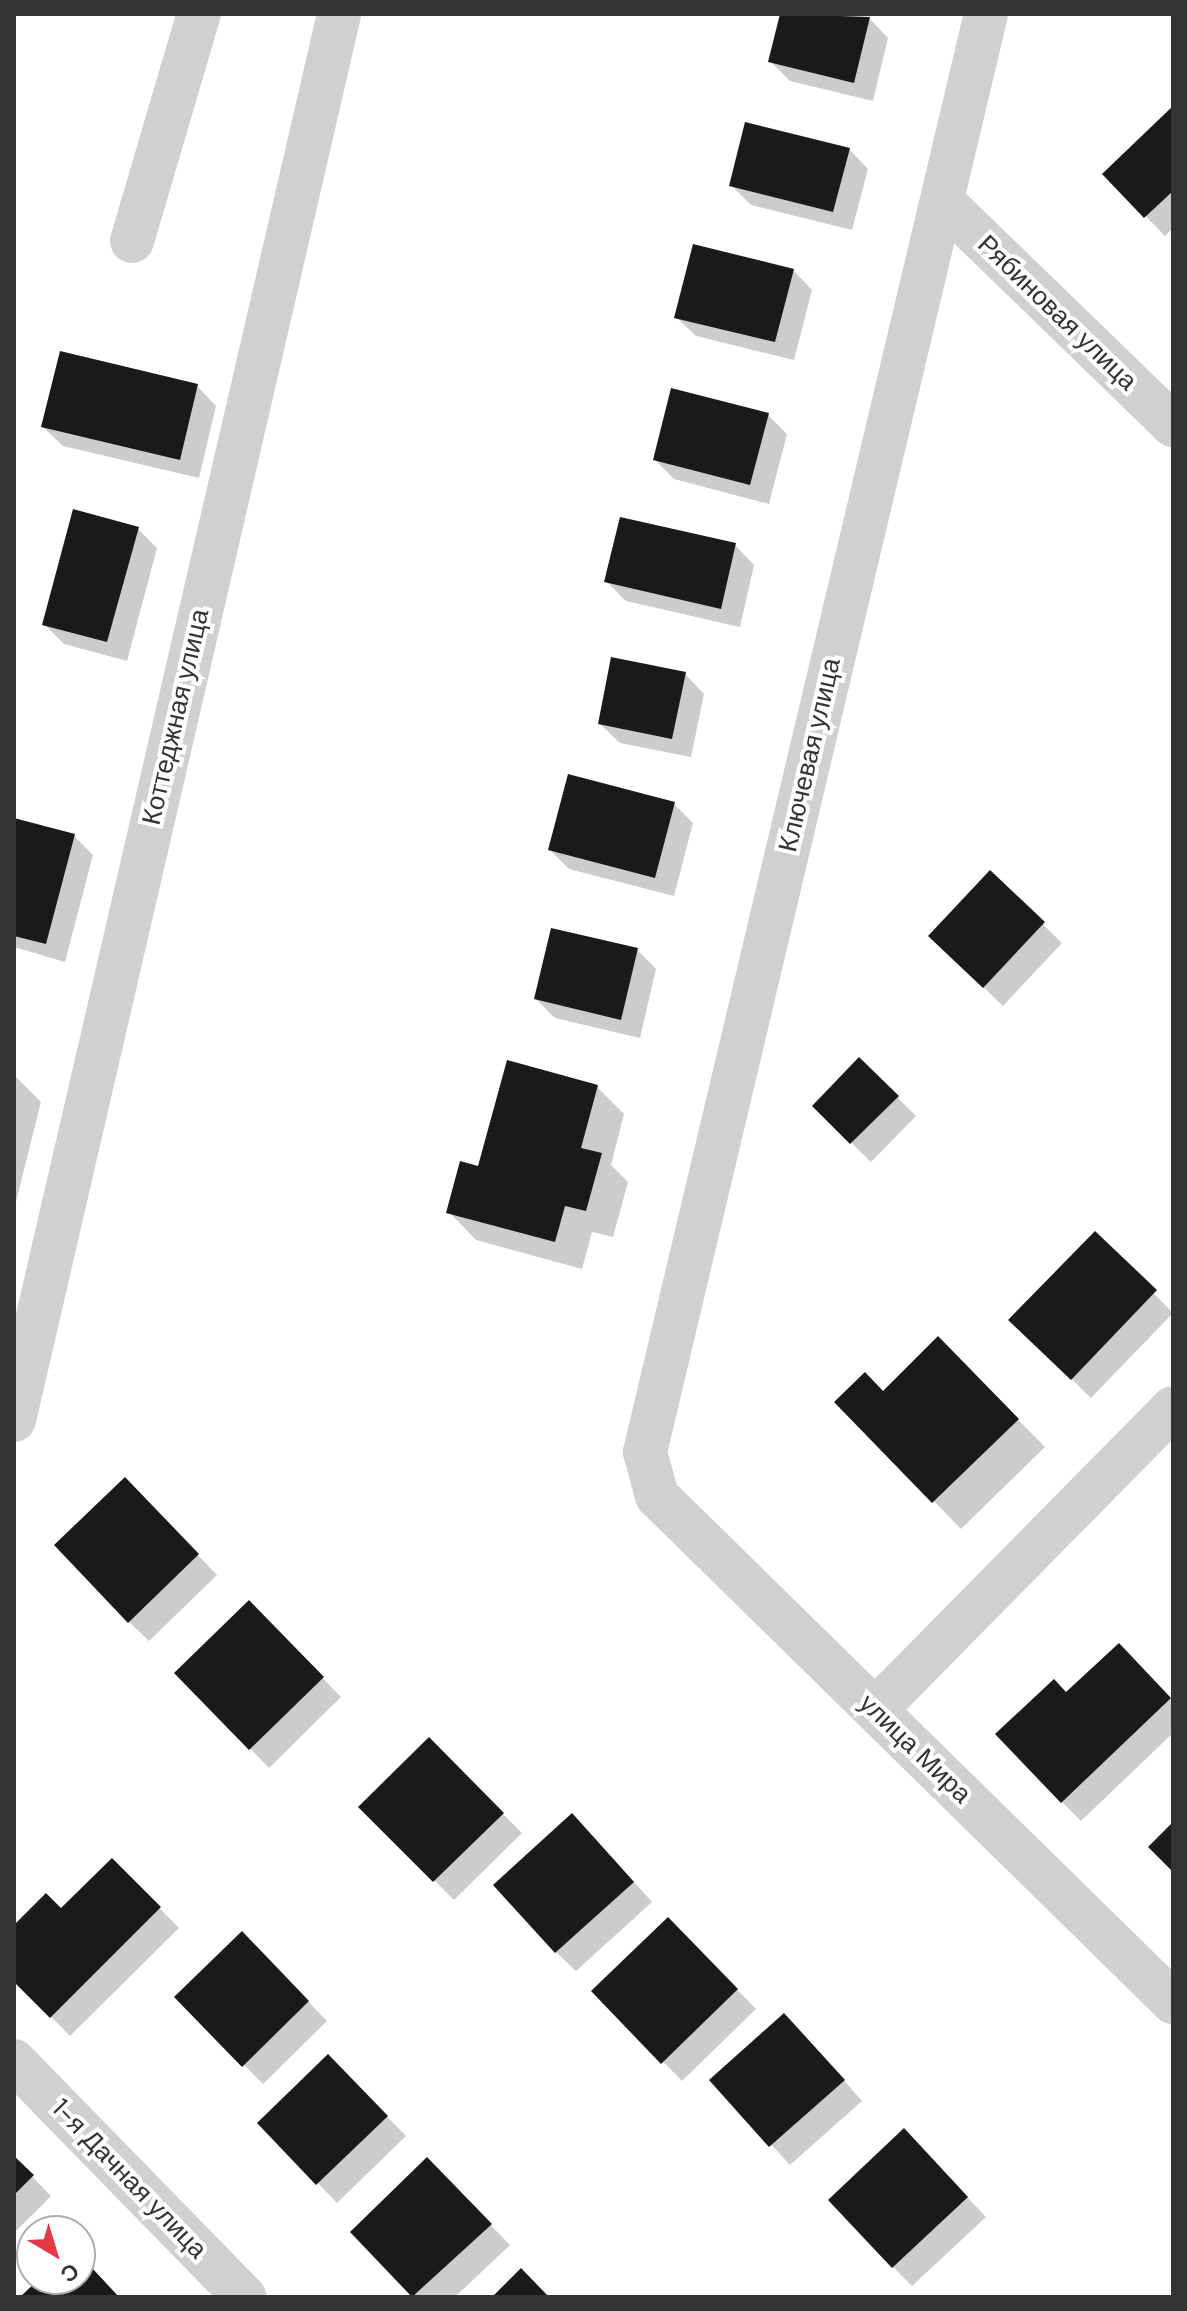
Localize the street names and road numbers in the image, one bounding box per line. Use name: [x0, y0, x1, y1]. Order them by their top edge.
street label: Рябиновая улица: [971, 229, 1143, 397]
street label: Коттеджная улица: [136, 606, 216, 828]
street label: Ключевая улица: [773, 655, 847, 855]
street label: улица Мира: [853, 1688, 977, 1810]
street label: 1-я Дачная улица: [45, 2093, 213, 2265]

